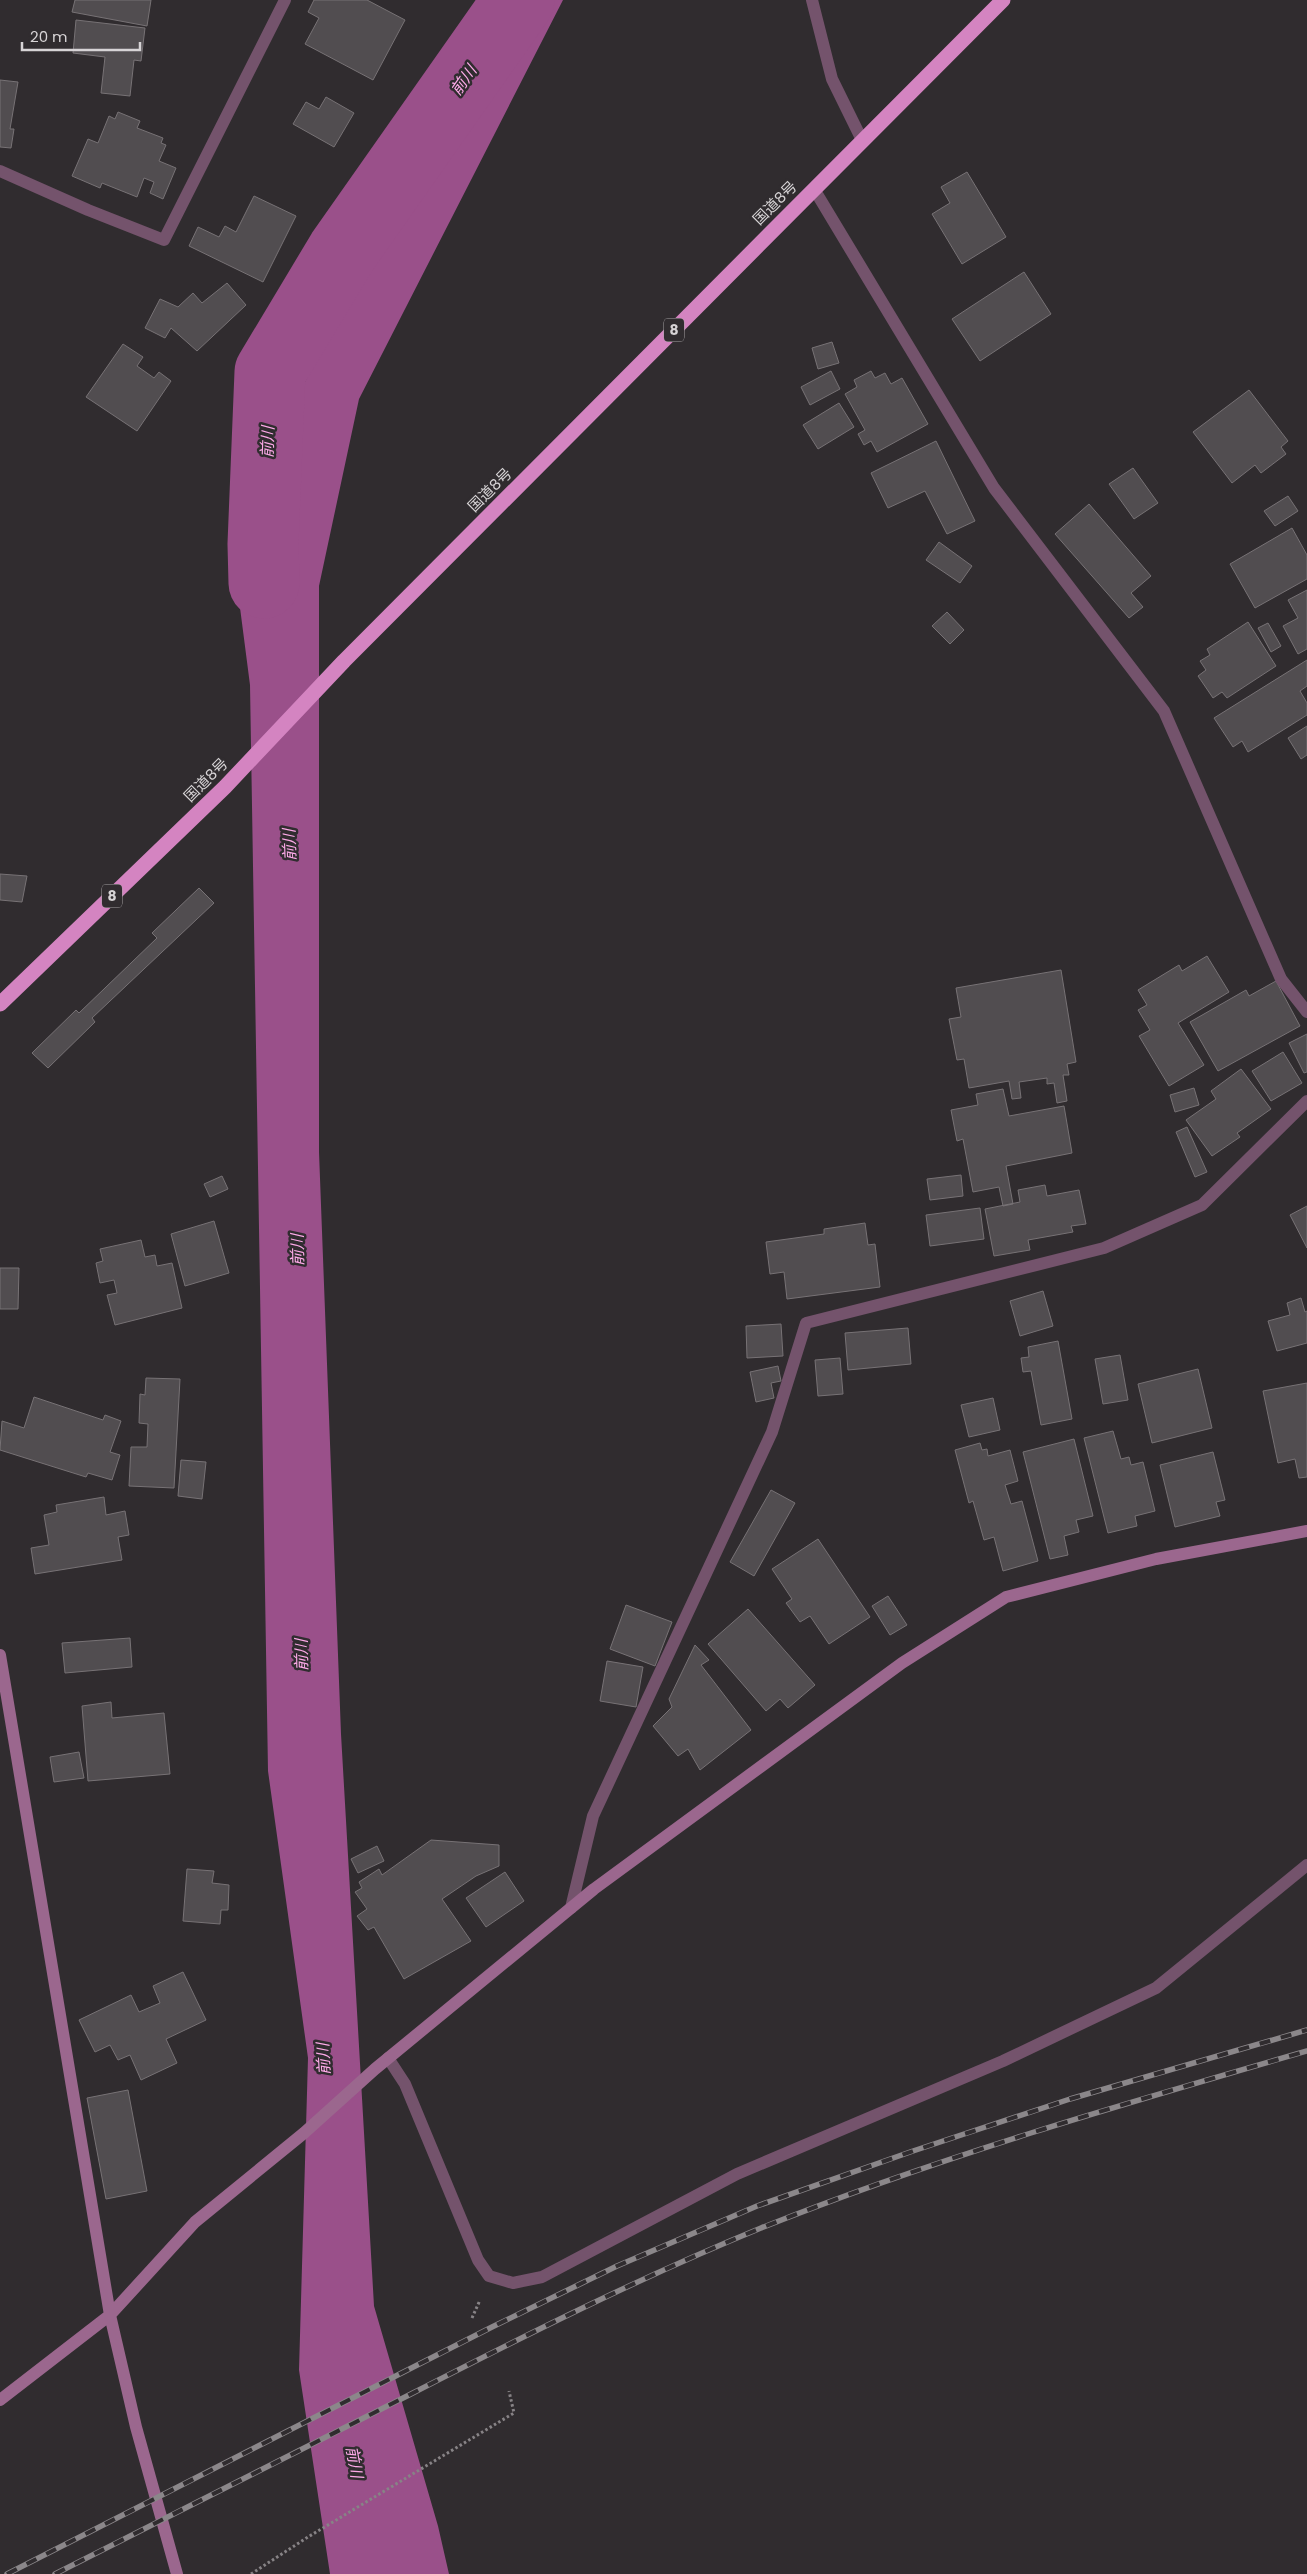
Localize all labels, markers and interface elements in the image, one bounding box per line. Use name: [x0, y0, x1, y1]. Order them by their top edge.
scale bar: [22, 20, 140, 52]
text: 20 m: [30, 26, 68, 47]
water label: 前川: [445, 59, 483, 100]
street label: 国道8号: [748, 176, 801, 229]
road number: 8: [664, 318, 684, 342]
water label: 前川: [255, 424, 280, 458]
street label: 国道8号: [463, 463, 516, 516]
street label: 国道8号: [179, 753, 232, 806]
water label: 前川: [277, 827, 302, 861]
road number: 8: [102, 884, 122, 908]
water label: 前川: [286, 1232, 309, 1266]
water label: 前川: [290, 1637, 313, 1671]
water label: 前川: [311, 2040, 336, 2076]
water label: 前川: [340, 2444, 369, 2482]

